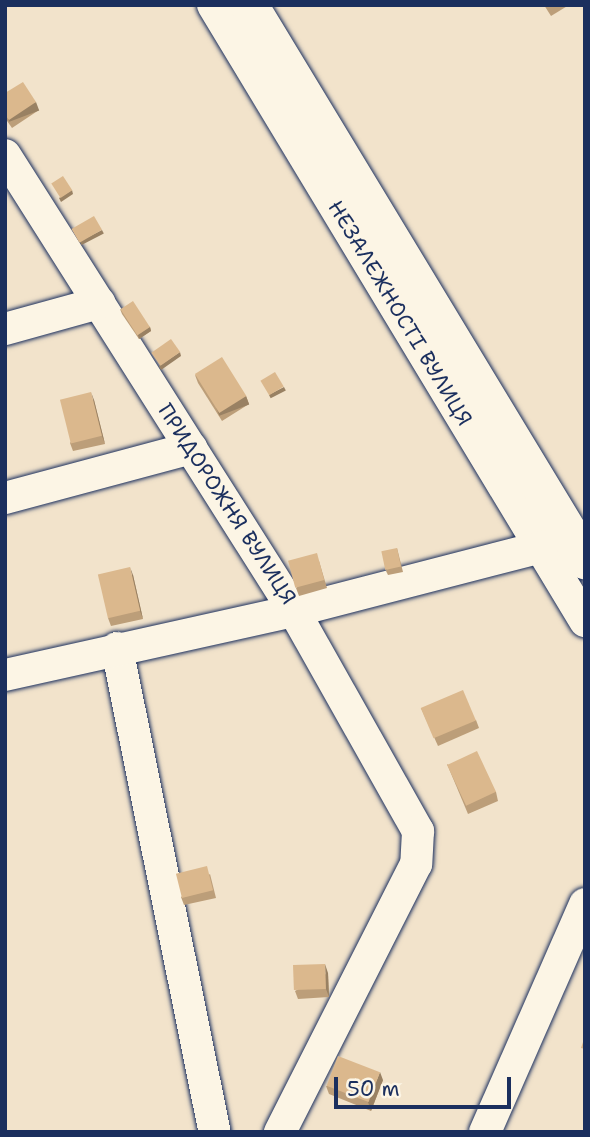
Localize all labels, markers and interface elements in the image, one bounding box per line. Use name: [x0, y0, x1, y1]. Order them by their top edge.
street label: НЕЗАЛЕЖНОСТІ ВУЛИЦЯ: [323, 196, 477, 430]
street label: ПРИДОРОЖНЯ ВУЛИЦЯ: [153, 399, 301, 609]
scale bar: [338, 1064, 515, 1108]
text: 50 m: [347, 1075, 400, 1103]

